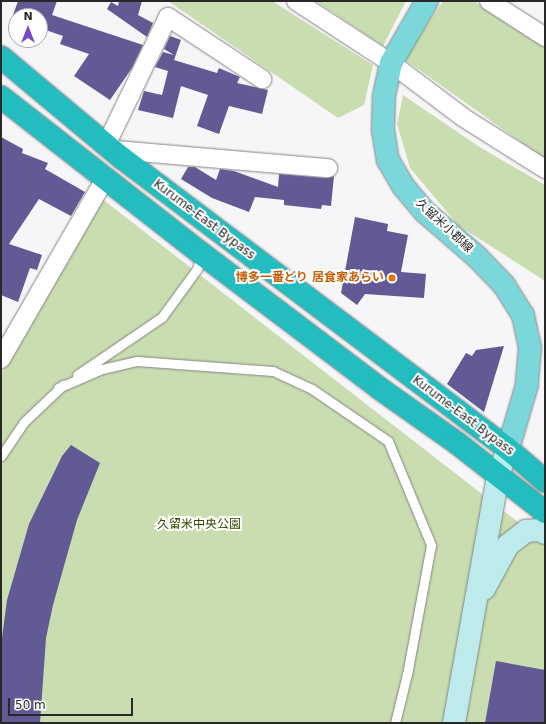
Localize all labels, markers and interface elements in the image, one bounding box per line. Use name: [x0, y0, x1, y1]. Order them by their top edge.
north arrow: [8, 8, 48, 48]
text: N: [23, 10, 33, 23]
street label: Kurume-East Bypass: [150, 177, 258, 263]
street label: 久留米小郡線: [413, 196, 475, 256]
place label: 博多一番どり 居食家あらい: [236, 271, 384, 285]
marker: 博多一番どり 居食家あらい: [387, 273, 397, 283]
street label: Kurume-East Bypass: [409, 373, 517, 459]
park label: 久留米中央公園: [157, 518, 241, 532]
scale bar: [10, 690, 135, 716]
text: 50 m: [15, 698, 46, 712]

